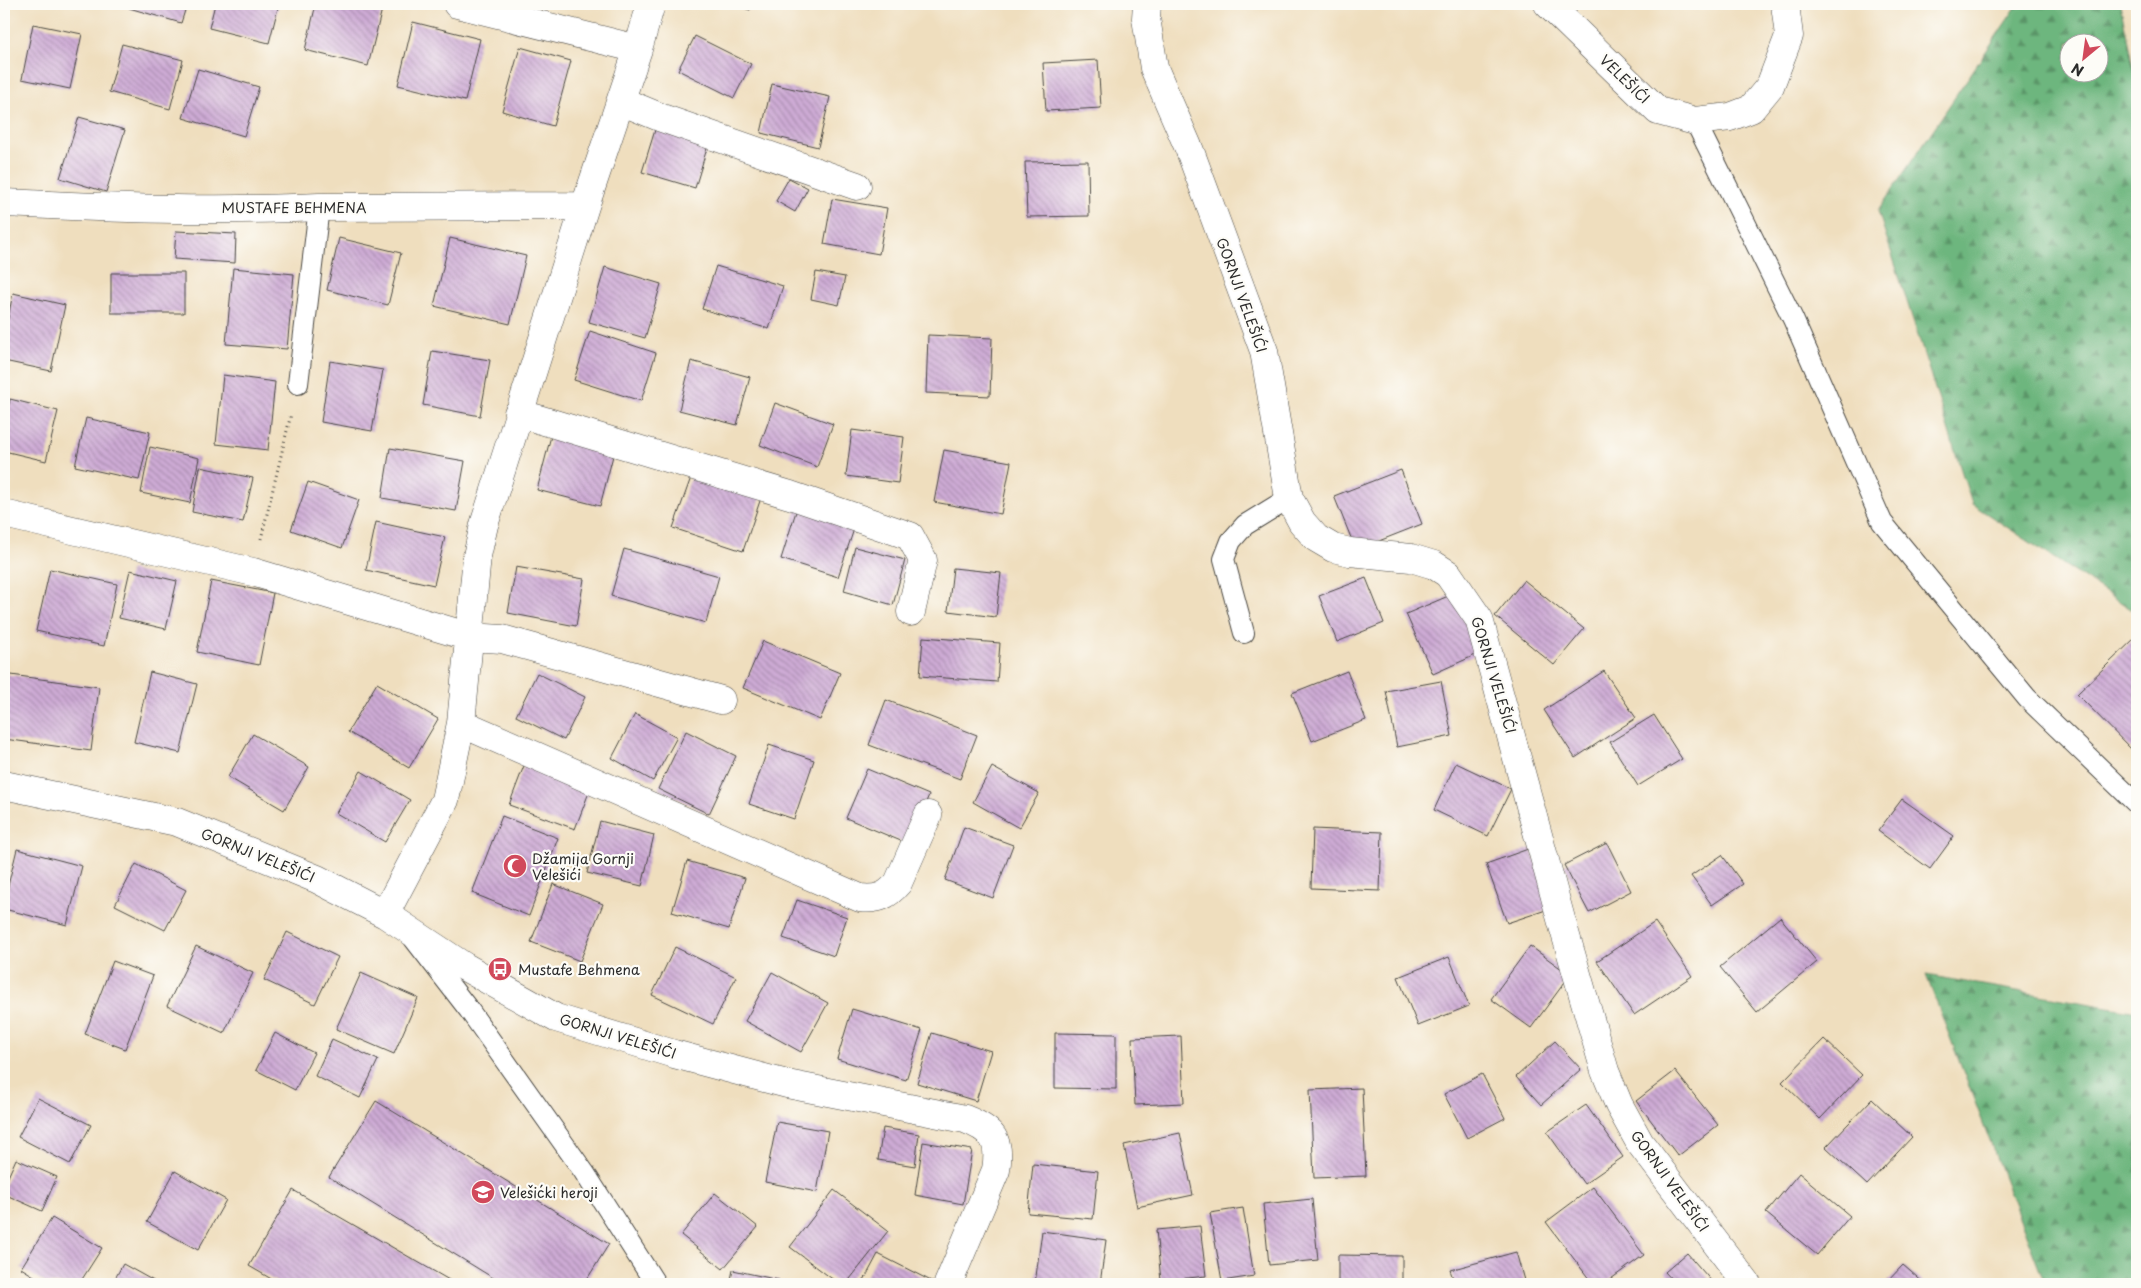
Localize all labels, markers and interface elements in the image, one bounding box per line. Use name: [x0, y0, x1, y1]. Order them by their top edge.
north arrow: [2058, 32, 2108, 82]
street label: VELEŠIĆI: [1595, 50, 1655, 108]
text: N: [2068, 58, 2087, 82]
street label: MUSTAFE BEHMENA: [221, 197, 367, 218]
street label: GORNJI VELEŠIĆI: [1211, 234, 1273, 356]
street label: GORNJI VELEŠIĆI: [1466, 614, 1522, 736]
street label: GORNJI VELEŠIĆI: [198, 823, 318, 887]
place label: Džamija Gornji Velešići: [532, 848, 634, 885]
mosque icon: Džamija Gornji Velešići: [502, 853, 528, 879]
bus stop icon: Mustafe Behmena: [487, 956, 513, 982]
place label: Mustafe Behmena: [518, 959, 640, 980]
street label: GORNJI VELEŠIĆI: [557, 1008, 679, 1064]
street label: GORNJI VELEŠIĆI: [1626, 1126, 1714, 1236]
school or university icon: Velešićki heroji: [470, 1179, 496, 1205]
place label: Velešićki heroji: [500, 1182, 598, 1203]

